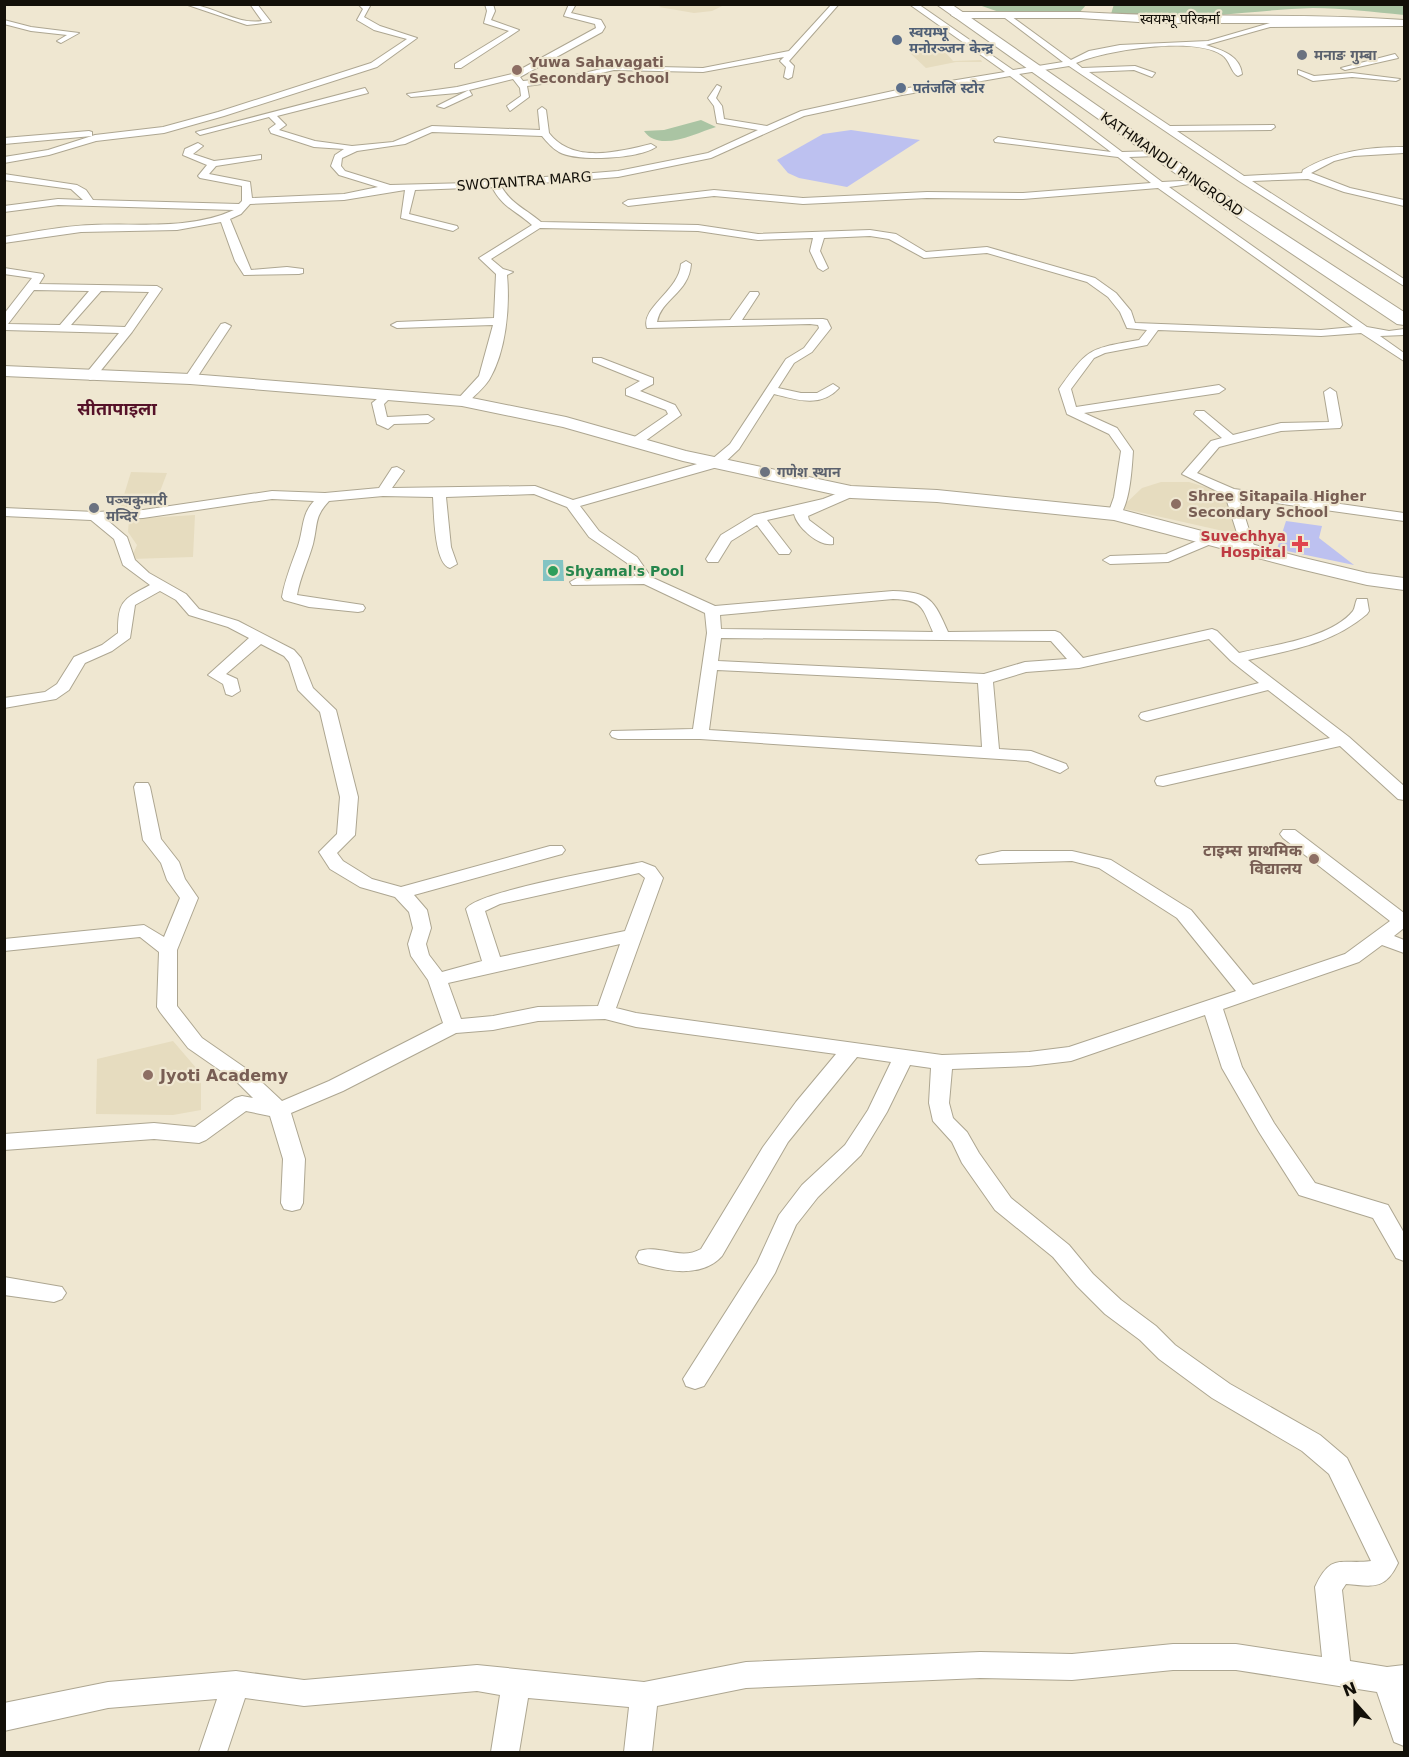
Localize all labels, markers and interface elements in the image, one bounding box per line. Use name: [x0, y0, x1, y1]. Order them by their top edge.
street label: स्वयम्भू परिकर्मा: [1140, 11, 1221, 29]
place label: स्वयम्भू मनोरञ्जन केन्द्र: [909, 24, 995, 56]
marker: स्वयम्भू मनोरञ्जन केन्द्र: [890, 33, 904, 47]
place label: मनाङ गुम्बा: [1314, 47, 1377, 65]
marker: मनाङ गुम्बा: [1295, 48, 1309, 62]
place label: Yuwa Sahavagati Secondary School: [528, 54, 669, 86]
marker: Yuwa Sahavagati Secondary School: [510, 63, 524, 77]
place label: पतंजलि स्टोर: [913, 80, 985, 96]
marker: पतंजलि स्टोर: [894, 81, 908, 95]
street label: KATHMANDU RINGROAD: [1098, 109, 1246, 219]
street label: SWOTANTRA MARG: [456, 168, 592, 194]
district label: सीतापाइला: [77, 398, 157, 419]
place label: गणेश स्थान: [777, 463, 841, 480]
marker: गणेश स्थान: [758, 465, 772, 479]
place label: Shree Sitapaila Higher Secondary School: [1188, 488, 1366, 520]
place label: पञ्चकुमारी मन्दिर: [106, 492, 168, 524]
marker: Shree Sitapaila Higher Secondary School: [1169, 497, 1183, 511]
marker: पञ्चकुमारी मन्दिर: [87, 501, 101, 515]
place label: Suvechhya Hospital: [1201, 528, 1286, 560]
marker: Suvechhya Hospital: [1291, 535, 1309, 553]
place label: Shyamal's Pool: [565, 563, 684, 579]
marker: Shyamal's Pool: [546, 564, 560, 578]
place label: टाइम्स प्राथमिक विद्यालय: [1203, 841, 1303, 878]
marker: टाइम्स प्राथमिक विद्यालय: [1307, 852, 1321, 866]
place label: Jyoti Academy: [159, 1066, 289, 1085]
marker: Jyoti Academy: [141, 1068, 155, 1082]
north arrow: [1325, 1673, 1385, 1733]
text: N: [1340, 1678, 1359, 1701]

